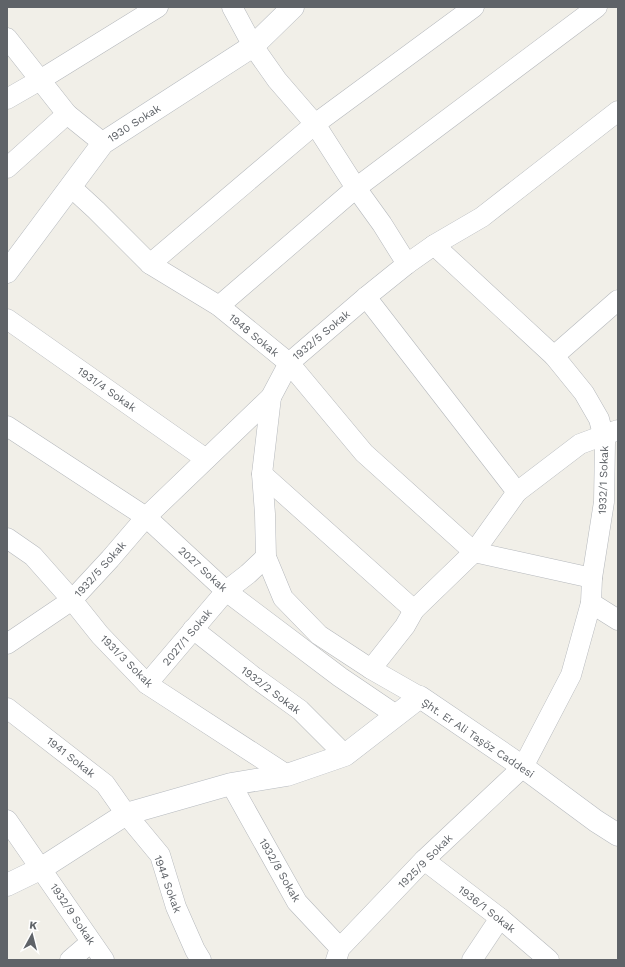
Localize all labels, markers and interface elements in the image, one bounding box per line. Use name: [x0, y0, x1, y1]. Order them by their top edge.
street label: 1930 Sokak: [106, 102, 163, 145]
street label: 1932/5 Sokak: [290, 308, 353, 363]
street label: 1948 Sokak: [226, 311, 281, 360]
street label: 1931/4 Sokak: [75, 364, 139, 414]
street label: 1932/1 Sokak: [596, 445, 611, 515]
street label: 1932/5 Sokak: [72, 539, 129, 600]
street label: 2027 Sokak: [176, 544, 230, 595]
street label: 2027/1 Sokak: [160, 606, 215, 668]
street label: 1931/3 Sokak: [98, 632, 156, 690]
street label: 1932/2 Sokak: [238, 664, 303, 717]
street label: Şht. Er Ali Taşöz Caddesi: [419, 696, 537, 781]
street label: 1941 Sokak: [44, 734, 98, 780]
street label: 1925/9 Sokak: [395, 831, 455, 891]
street label: 1932/8 Sokak: [256, 836, 303, 904]
street label: 1944 Sokak: [151, 854, 184, 915]
street label: 1932/9 Sokak: [47, 881, 98, 947]
street label: 1936/1 Sokak: [455, 883, 518, 936]
north arrow: [12, 915, 52, 955]
text: K: [29, 919, 38, 933]

